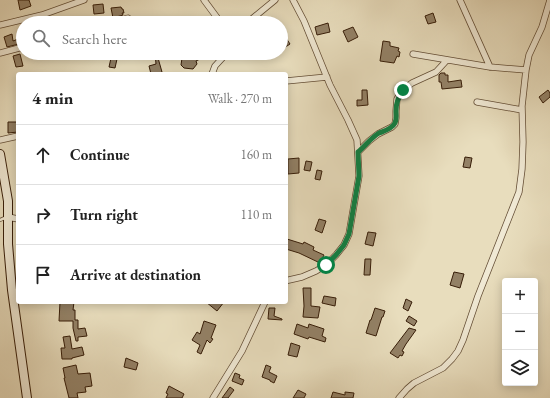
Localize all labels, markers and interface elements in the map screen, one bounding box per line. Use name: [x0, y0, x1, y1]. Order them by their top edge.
search box: [16, 16, 288, 60]
icon: search: [30, 27, 52, 49]
text: Search here: [62, 29, 127, 48]
route end: [394, 81, 412, 99]
text: 4 min: [32, 87, 73, 109]
text: Walk · 270 m: [208, 90, 272, 107]
icon: ahead: [32, 144, 54, 166]
text: Continue: [70, 145, 130, 164]
text: 160 m: [241, 146, 272, 163]
icon: right: [32, 204, 54, 226]
text: Turn right: [70, 205, 138, 224]
text: 110 m: [241, 206, 272, 223]
route start: [317, 256, 335, 274]
icon: arrive: [32, 264, 54, 286]
text: Arrive at destination: [70, 265, 201, 284]
map controls: [502, 278, 538, 386]
button: +: [502, 278, 538, 314]
button: −: [502, 314, 538, 350]
button: layers: [502, 350, 538, 386]

